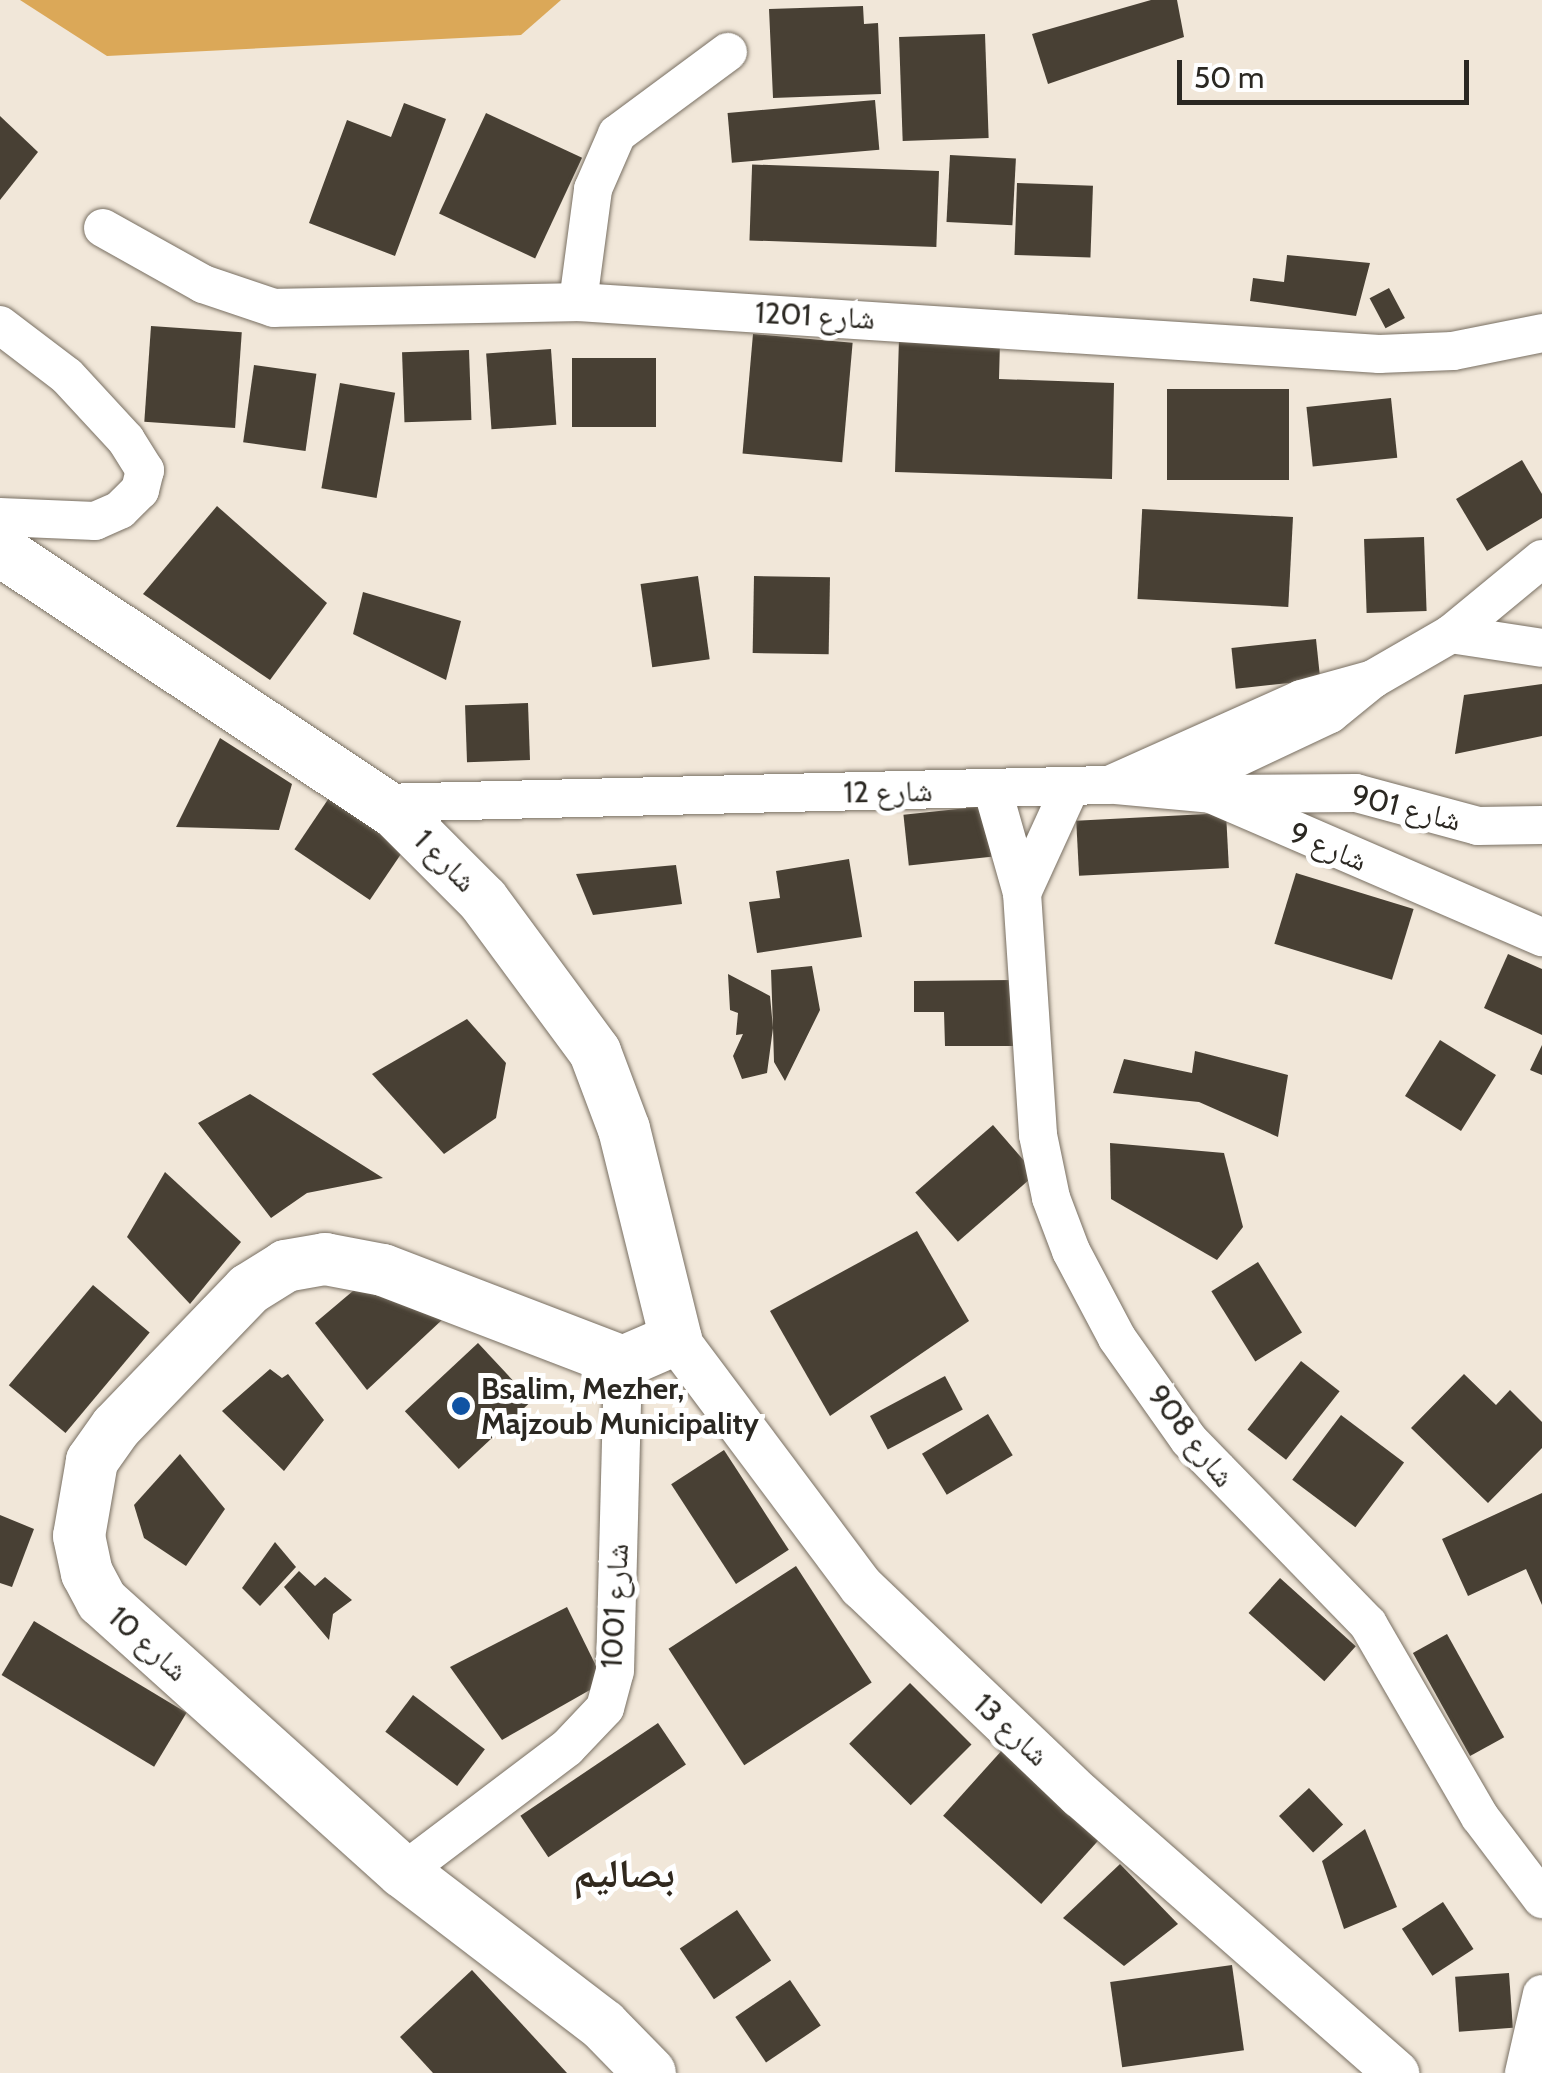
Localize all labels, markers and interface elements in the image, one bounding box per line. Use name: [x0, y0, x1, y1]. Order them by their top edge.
scale bar: [1182, 40, 1474, 102]
text: 50 m: [1194, 59, 1264, 96]
street label: شارع 1201: [754, 295, 876, 337]
street label: شارع 12: [843, 773, 933, 811]
street label: شارع 901: [1348, 777, 1464, 839]
street label: شارع 9: [1284, 815, 1372, 879]
street label: شارع 1: [406, 822, 484, 900]
place label: Bsalim, Mezher, Majzoub Municipality: [481, 1371, 759, 1442]
street label: شارع 908: [1140, 1378, 1242, 1494]
marker: Bsalim, Mezher, Majzoub Municipality: [450, 1395, 472, 1417]
street label: شارع 1001: [594, 1543, 636, 1669]
street label: شارع 10: [101, 1599, 195, 1689]
street label: شارع 13: [966, 1686, 1056, 1774]
district label: بصاليم: [573, 1849, 675, 1897]

